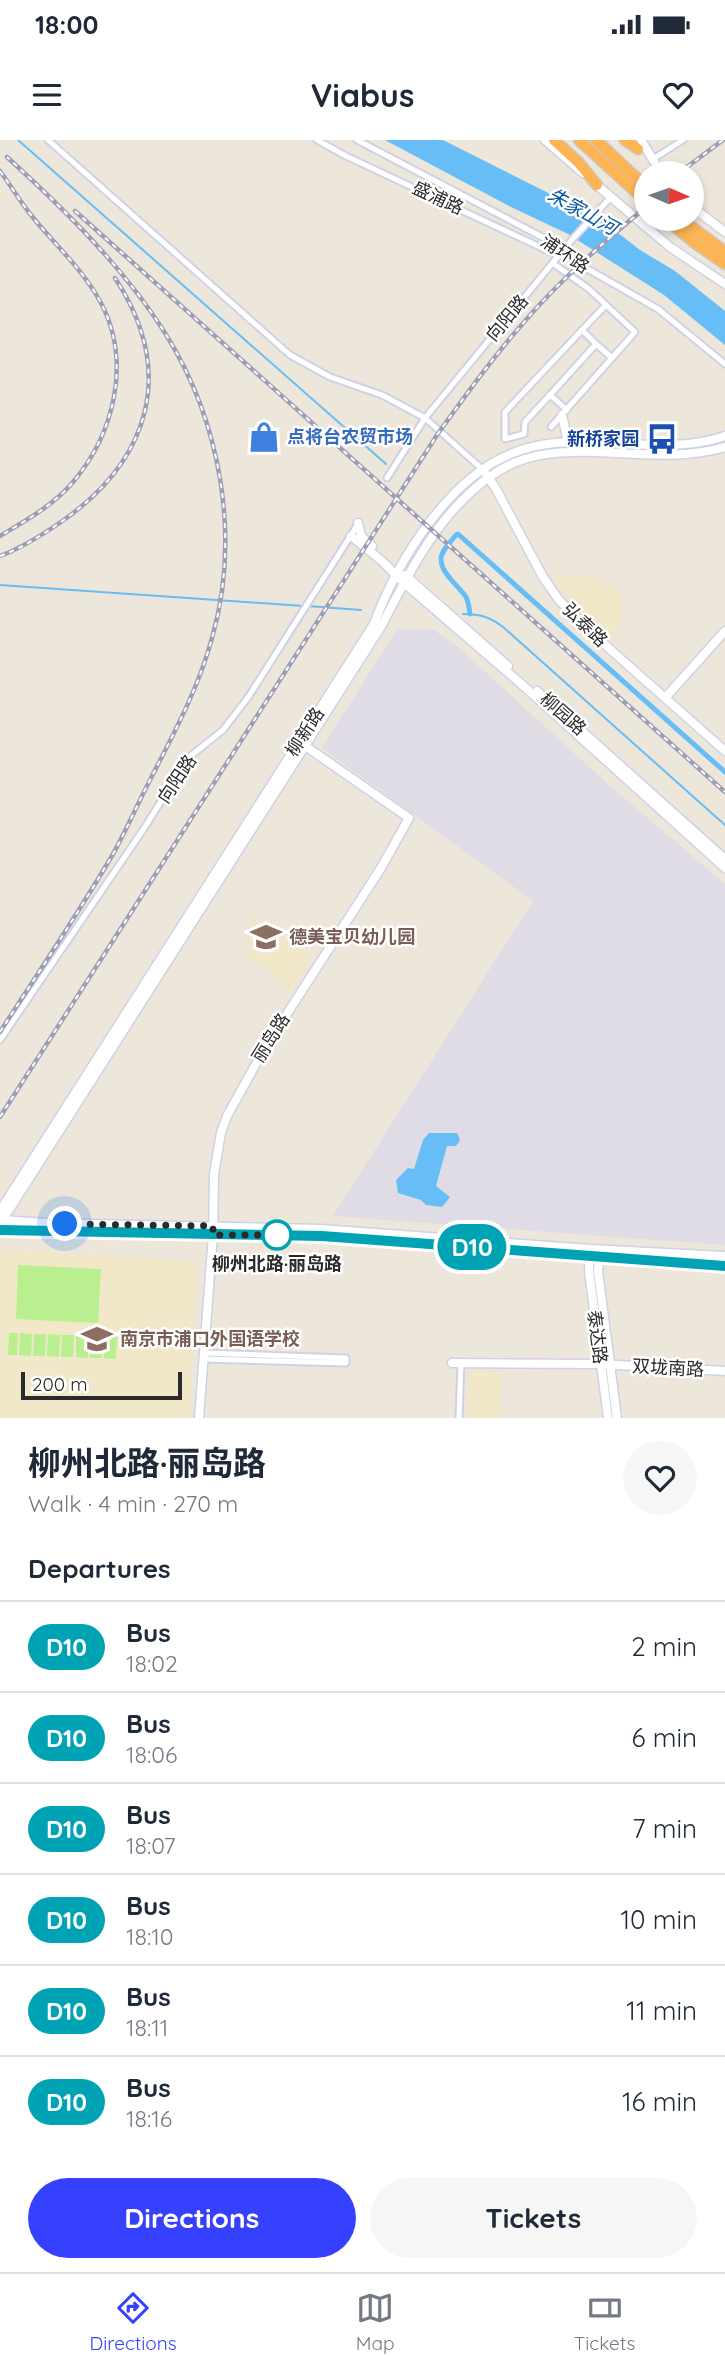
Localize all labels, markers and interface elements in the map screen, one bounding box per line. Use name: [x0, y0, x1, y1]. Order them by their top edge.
text: 18:00: [35, 8, 98, 41]
text: Viabus: [311, 75, 414, 115]
icon: menu: [28, 76, 66, 114]
icon: heart: [659, 76, 697, 114]
north arrow: [634, 161, 704, 231]
map controls: [634, 161, 704, 231]
street label: 盛浦路: [409, 176, 468, 219]
water label: 朱家山河: [544, 182, 626, 242]
street label: 浦环路: [536, 229, 594, 278]
street label: 向阳路: [480, 290, 533, 346]
shop icon: 点将台农贸市场: [247, 420, 281, 454]
bus stop icon: 新桥家园: [645, 422, 679, 456]
place label: 点将台农贸市场: [287, 425, 413, 448]
place label: 新桥家园: [567, 427, 639, 450]
street label: 弘泰路: [558, 598, 613, 652]
street label: 柳园路: [535, 687, 591, 740]
street label: 柳新路: [280, 703, 329, 761]
street label: 向阳路: [152, 750, 201, 808]
school or university icon: 德美宝贝幼儿园: [249, 920, 283, 954]
place label: 德美宝贝幼儿园: [289, 925, 415, 948]
street label: 丽岛路: [247, 1009, 295, 1067]
your location: [47, 1206, 82, 1241]
marker: 柳州北路·丽岛路: [262, 1220, 292, 1250]
line badge: D10: [432, 1224, 512, 1270]
text: D10: [451, 1232, 493, 1262]
place label: 柳州北路·丽岛路: [212, 1252, 342, 1275]
street label: 泰达路: [583, 1309, 612, 1365]
school or university icon: 南京市浦口外国语学校: [80, 1322, 114, 1356]
place label: 南京市浦口外国语学校: [120, 1327, 300, 1350]
street label: 双垅南路: [631, 1354, 705, 1381]
scale bar: [21, 1369, 182, 1401]
text: 200 m: [32, 1372, 88, 1396]
button: heart: [623, 1441, 697, 1515]
text: 柳州北路·丽岛路: [28, 1442, 266, 1483]
text: Walk · 4 min · 270 m: [28, 1489, 238, 1518]
text: Departures: [28, 1552, 171, 1585]
text: Bus: [126, 1616, 171, 1649]
text: 2 min: [631, 1630, 697, 1663]
text: D10: [46, 1632, 87, 1662]
text: 18:02: [126, 1649, 178, 1678]
text: Bus: [126, 1707, 171, 1740]
text: 6 min: [632, 1721, 697, 1754]
text: D10: [46, 1723, 87, 1753]
text: 18:06: [126, 1740, 177, 1769]
text: Bus: [126, 1798, 171, 1831]
text: 7 min: [632, 1812, 697, 1845]
text: D10: [46, 1814, 87, 1844]
text: 18:07: [126, 1831, 175, 1860]
text: Bus: [126, 1889, 171, 1922]
text: 10 min: [621, 1903, 697, 1936]
text: D10: [46, 1905, 87, 1935]
text: 18:10: [126, 1922, 173, 1951]
text: Bus: [126, 1980, 171, 2013]
text: 11 min: [626, 1994, 697, 2027]
text: D10: [46, 1996, 87, 2026]
text: 18:11: [126, 2013, 168, 2042]
text: Bus: [126, 2071, 171, 2104]
text: 16 min: [622, 2085, 697, 2118]
text: D10: [46, 2087, 87, 2117]
text: 18:16: [126, 2104, 172, 2133]
button: Directions: [28, 2178, 356, 2258]
button: Tickets: [370, 2178, 697, 2258]
tab: Directions: [90, 2289, 177, 2355]
tab: Map: [356, 2289, 395, 2355]
tab: Tickets: [574, 2289, 635, 2355]

